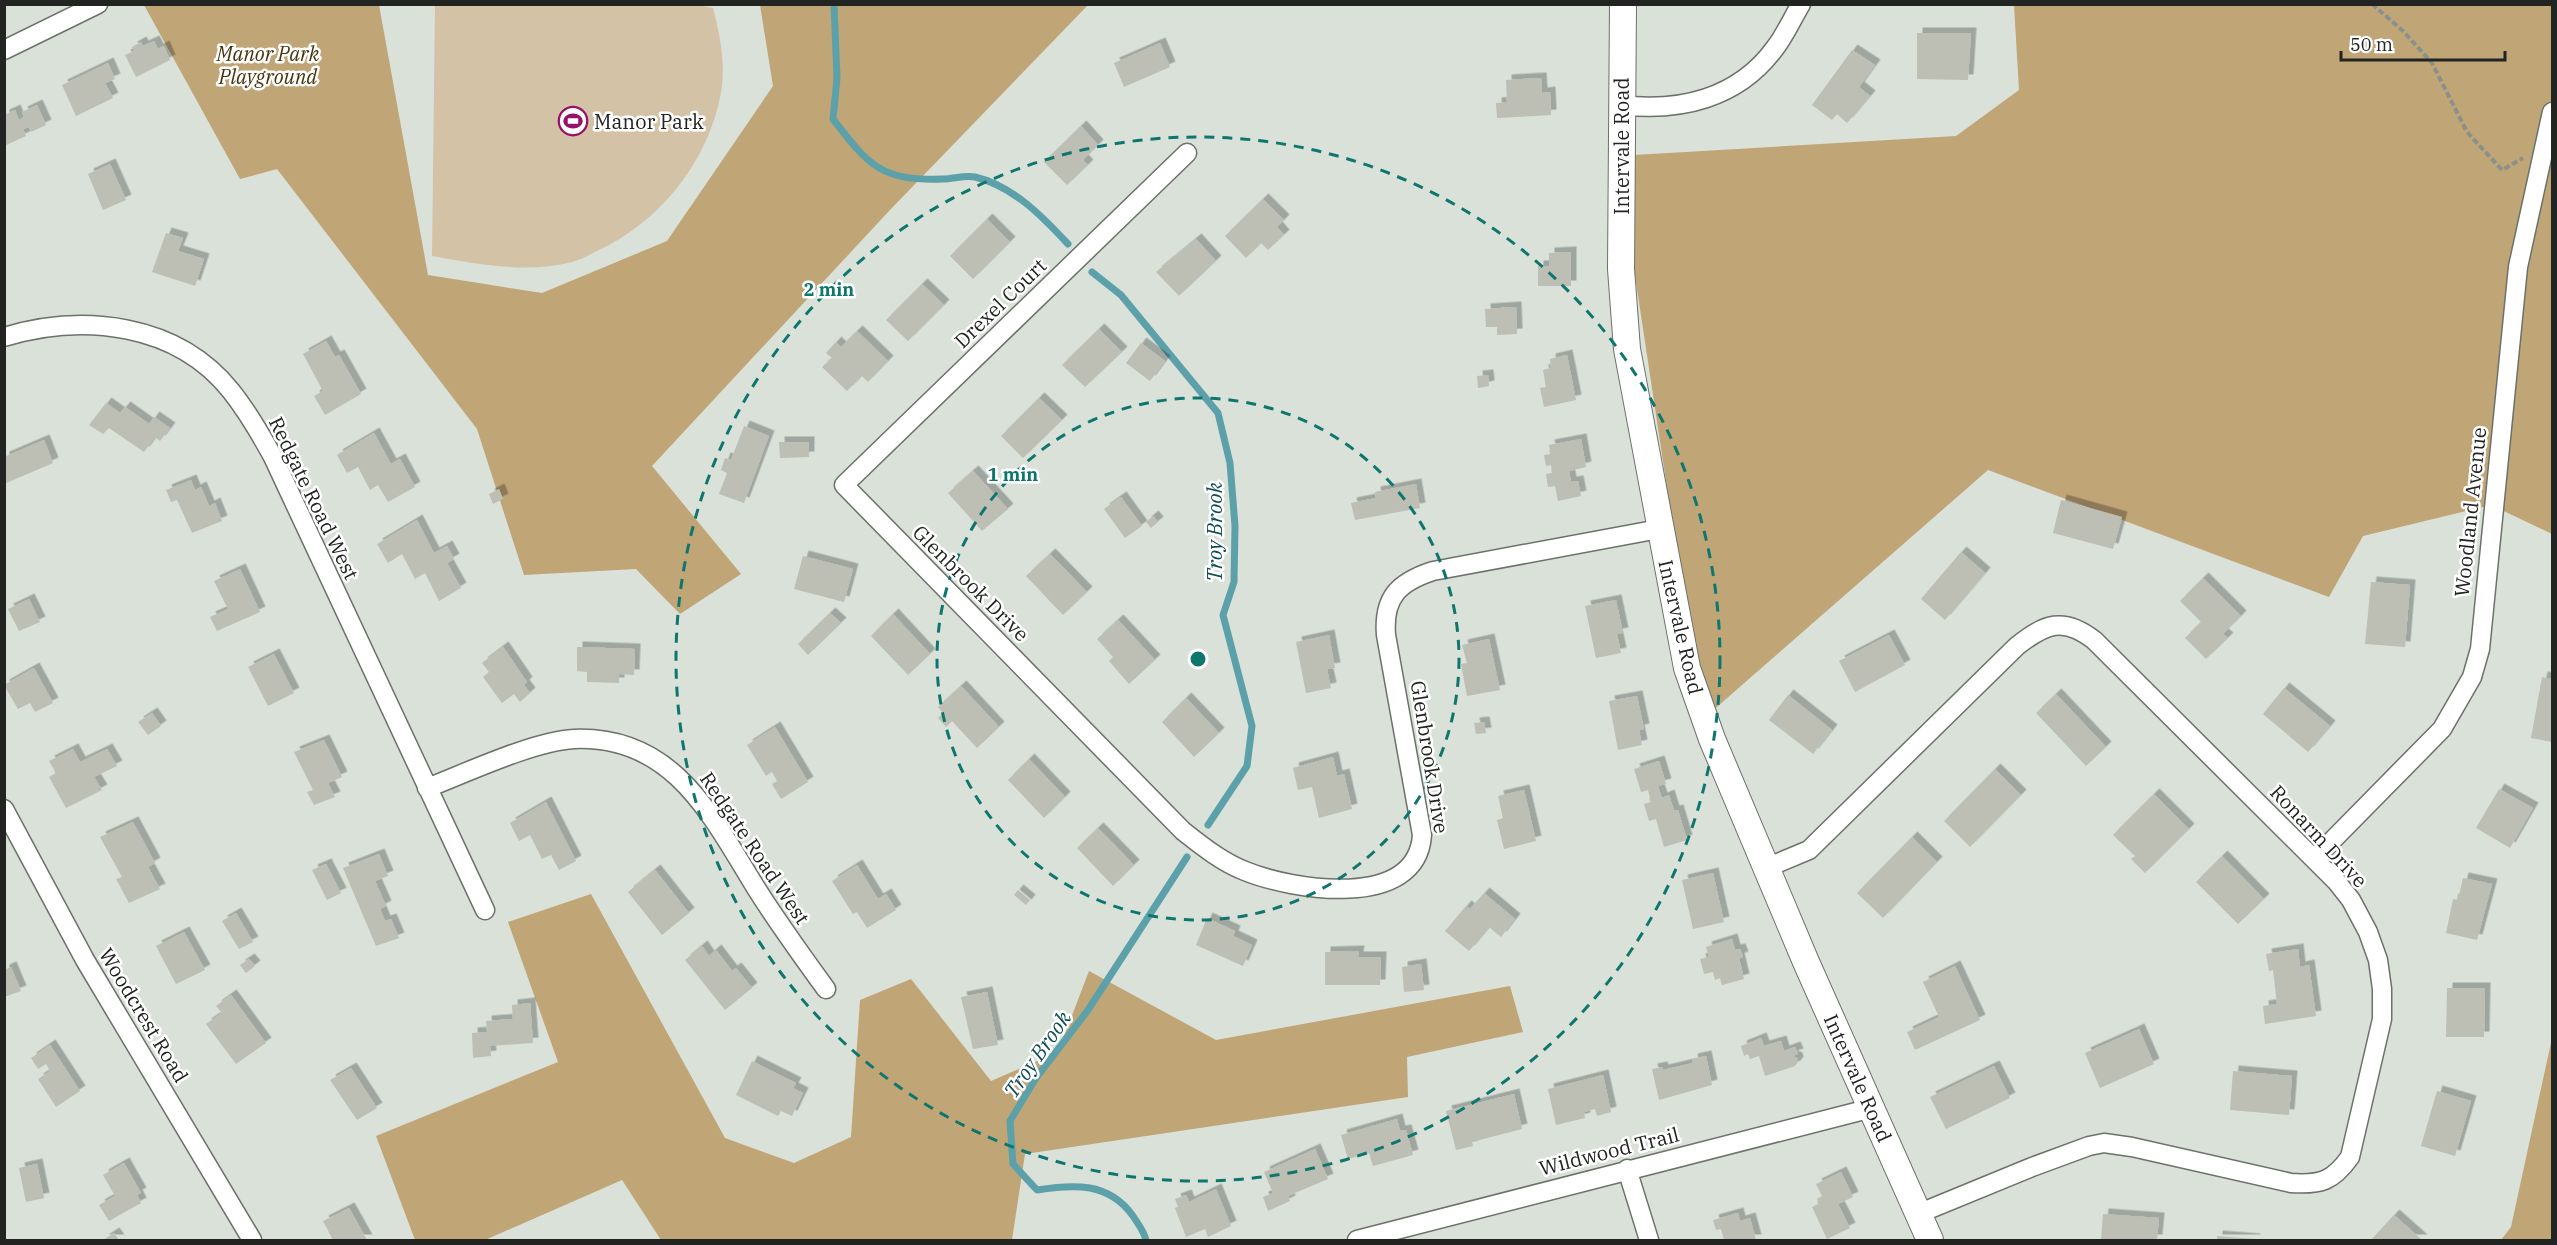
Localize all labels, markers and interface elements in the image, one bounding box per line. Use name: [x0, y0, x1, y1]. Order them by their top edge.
scale bar: [2341, 24, 2504, 62]
text: 50 m: [2350, 33, 2393, 56]
park label: Manor Park Playground: [216, 40, 320, 90]
street label: Intervale Road: [1608, 77, 1635, 215]
sports icon: Manor Park: [557, 105, 589, 137]
place label: Manor Park: [594, 108, 704, 135]
street label: Drexel Court: [948, 252, 1052, 354]
text: 2 min: [804, 278, 854, 301]
street label: Redgate Road West: [263, 412, 365, 584]
street label: Woodland Avenue: [2448, 426, 2492, 598]
text: 1 min: [988, 463, 1038, 486]
water label: Troy Brook: [1200, 481, 1228, 582]
street label: Glenbrook Drive: [907, 519, 1035, 647]
street label: Intervale Road: [1652, 557, 1710, 697]
centre of rings: [1188, 649, 1208, 669]
street label: Glenbrook Drive: [1405, 679, 1455, 835]
street label: Redgate Road West: [694, 767, 816, 929]
street label: Ronarm Drive: [2264, 779, 2374, 893]
street label: Woodcrest Road: [93, 943, 195, 1087]
water label: Troy Brook: [997, 1004, 1078, 1103]
street label: Intervale Road: [1818, 1010, 1898, 1146]
street label: Wildwood Trail: [1536, 1121, 1682, 1181]

